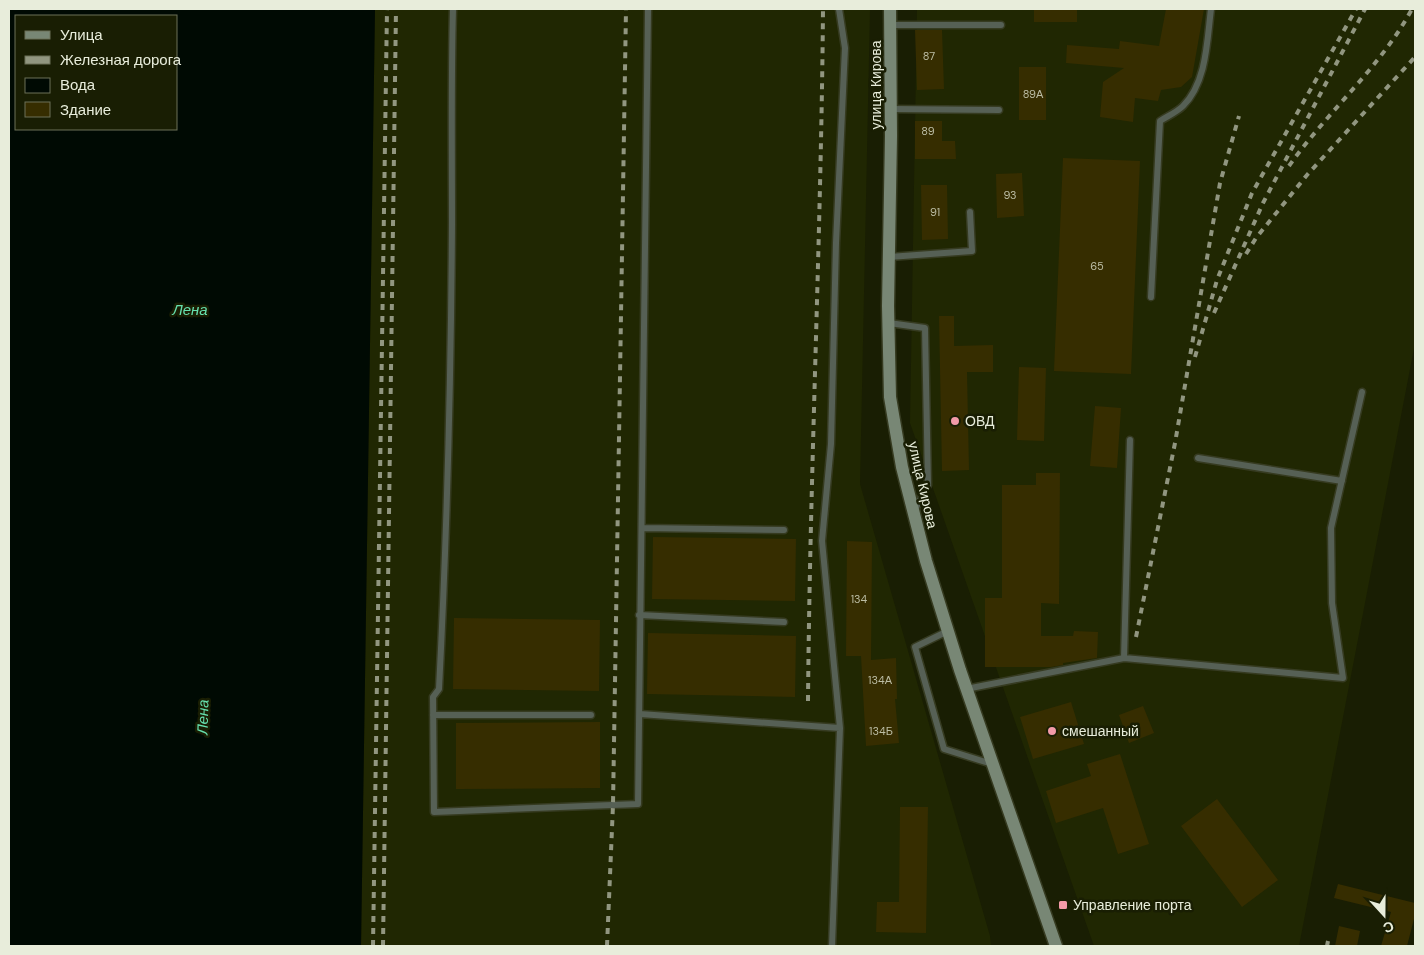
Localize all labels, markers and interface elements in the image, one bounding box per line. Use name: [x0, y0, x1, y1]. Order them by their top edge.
legend: [15, 15, 178, 130]
text: Улица: [60, 25, 103, 45]
street label: улица Кирова: [867, 40, 885, 129]
house number: 87: [923, 49, 935, 63]
text: Железная дорога: [60, 50, 182, 70]
text: Вода: [60, 75, 96, 95]
house number: 89А: [1023, 87, 1044, 101]
text: Здание: [60, 100, 111, 120]
house number: 89: [921, 124, 935, 138]
house number: 93: [1003, 188, 1017, 202]
house number: 91: [930, 205, 940, 219]
house number: 65: [1090, 259, 1104, 273]
water label: Лена: [171, 300, 208, 320]
place label: ОВД: [965, 412, 995, 430]
marker: ОВД: [949, 415, 961, 427]
street label: улица Кирова: [904, 440, 942, 531]
house number: 134: [851, 592, 868, 606]
house number: 134А: [868, 673, 893, 687]
water label: Лена: [192, 699, 214, 736]
place label: смешанный: [1062, 722, 1139, 740]
house number: 134Б: [869, 724, 893, 738]
marker: смешанный: [1046, 725, 1058, 737]
north arrow: [1359, 890, 1409, 940]
place label: Управление порта: [1073, 896, 1192, 914]
marker: Управление порта: [1057, 899, 1069, 911]
text: С: [1381, 917, 1397, 937]

